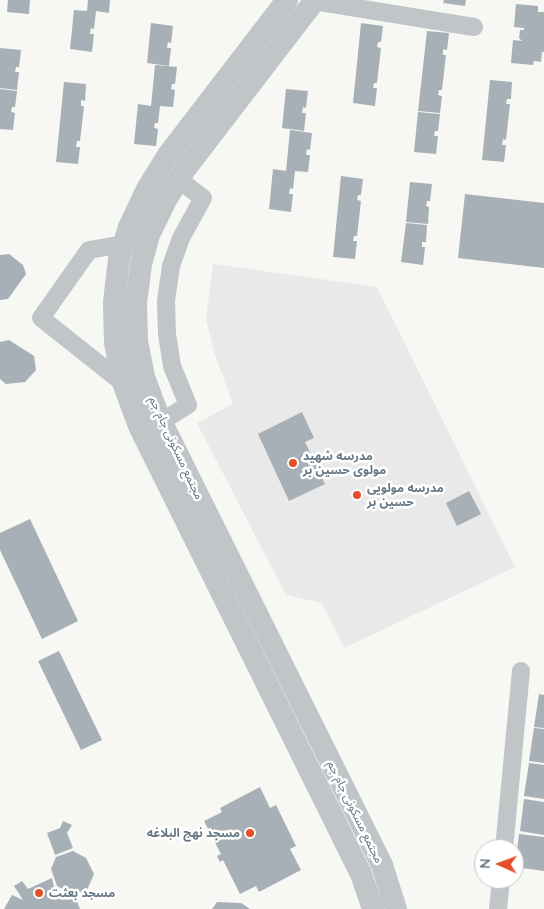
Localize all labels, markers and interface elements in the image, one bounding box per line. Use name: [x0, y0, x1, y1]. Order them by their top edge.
street label: مجتمع مسکونی جام جم: [146, 394, 206, 502]
place label: مدرسه شهید مولوی حسین بر: [303, 449, 386, 477]
marker: مدرسه شهید مولوی حسین بر: [287, 457, 299, 469]
place label: مدرسه مولویی حسین بر: [367, 481, 444, 509]
marker: مدرسه مولویی حسین بر: [351, 489, 363, 501]
street label: مجتمع مسکونی جام جم: [324, 758, 386, 866]
place label: مسجد نهج البلاغه: [147, 826, 240, 840]
marker: مسجد نهج البلاغه: [244, 827, 256, 839]
north arrow: [474, 839, 524, 889]
text: N: [476, 858, 494, 869]
place label: مسجد بعثت: [49, 886, 115, 900]
marker: مسجد بعثت: [33, 887, 45, 899]

